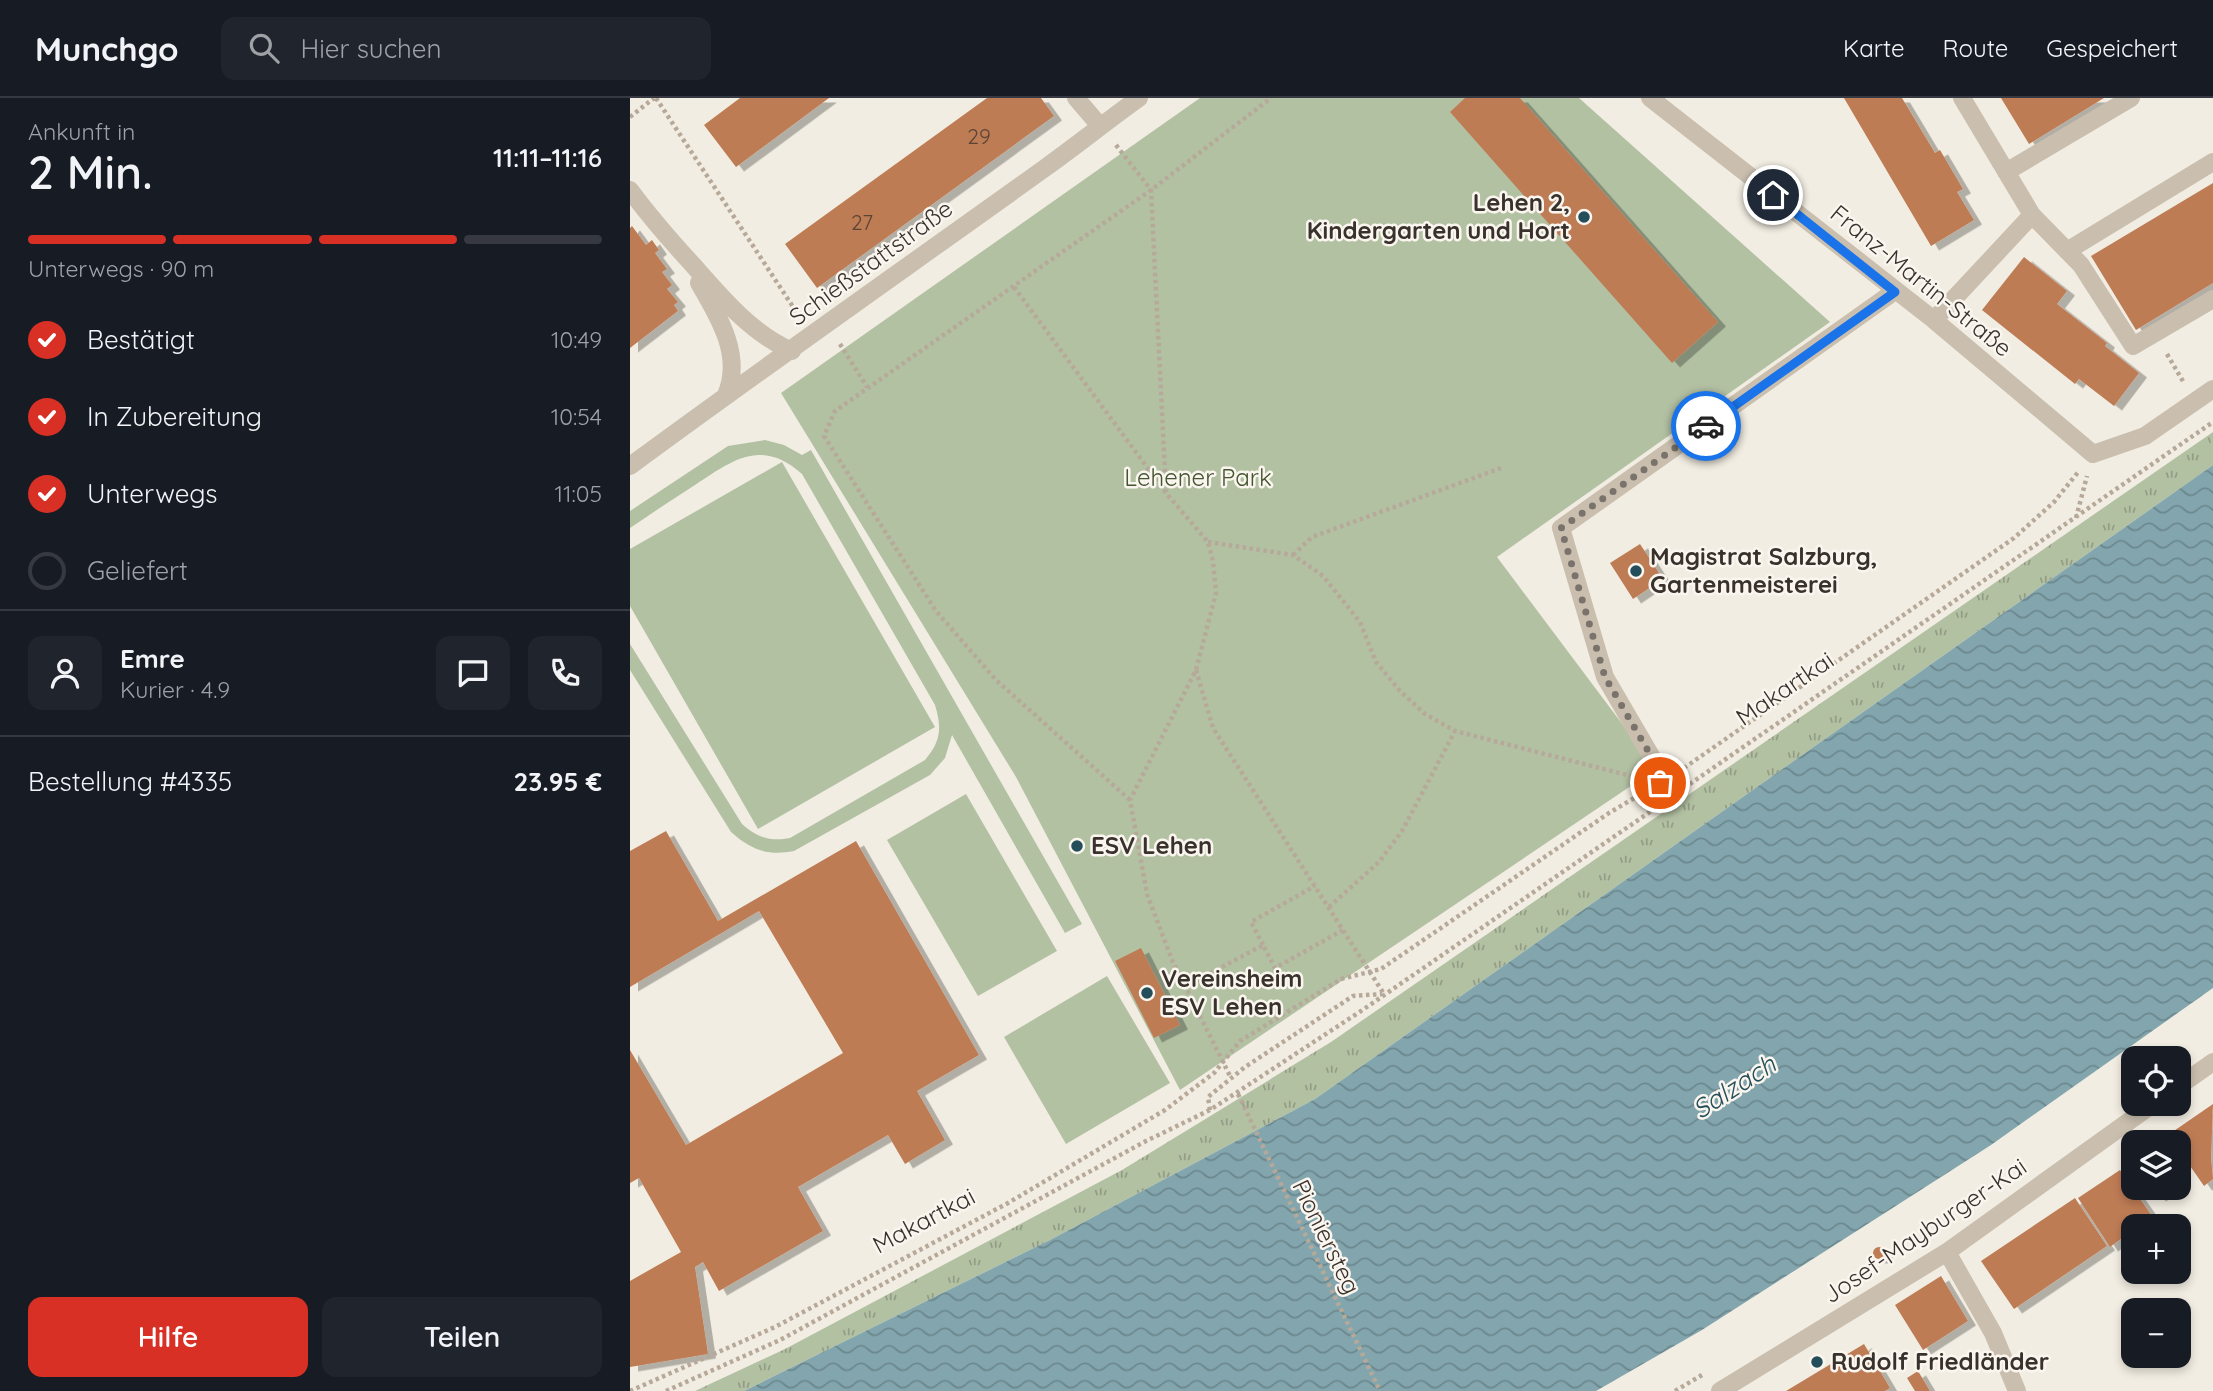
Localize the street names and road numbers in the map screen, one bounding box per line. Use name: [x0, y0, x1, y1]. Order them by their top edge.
street label: Schießstattstraße: [783, 193, 958, 331]
street label: Franz-Martin-Straße: [1825, 198, 2018, 363]
street label: Makartkai: [1730, 645, 1839, 732]
street label: Josef-Mayburger-Kai: [1817, 1151, 2032, 1309]
street label: Pioniersteg: [1286, 1175, 1367, 1299]
street label: Makartkai: [867, 1181, 980, 1260]

